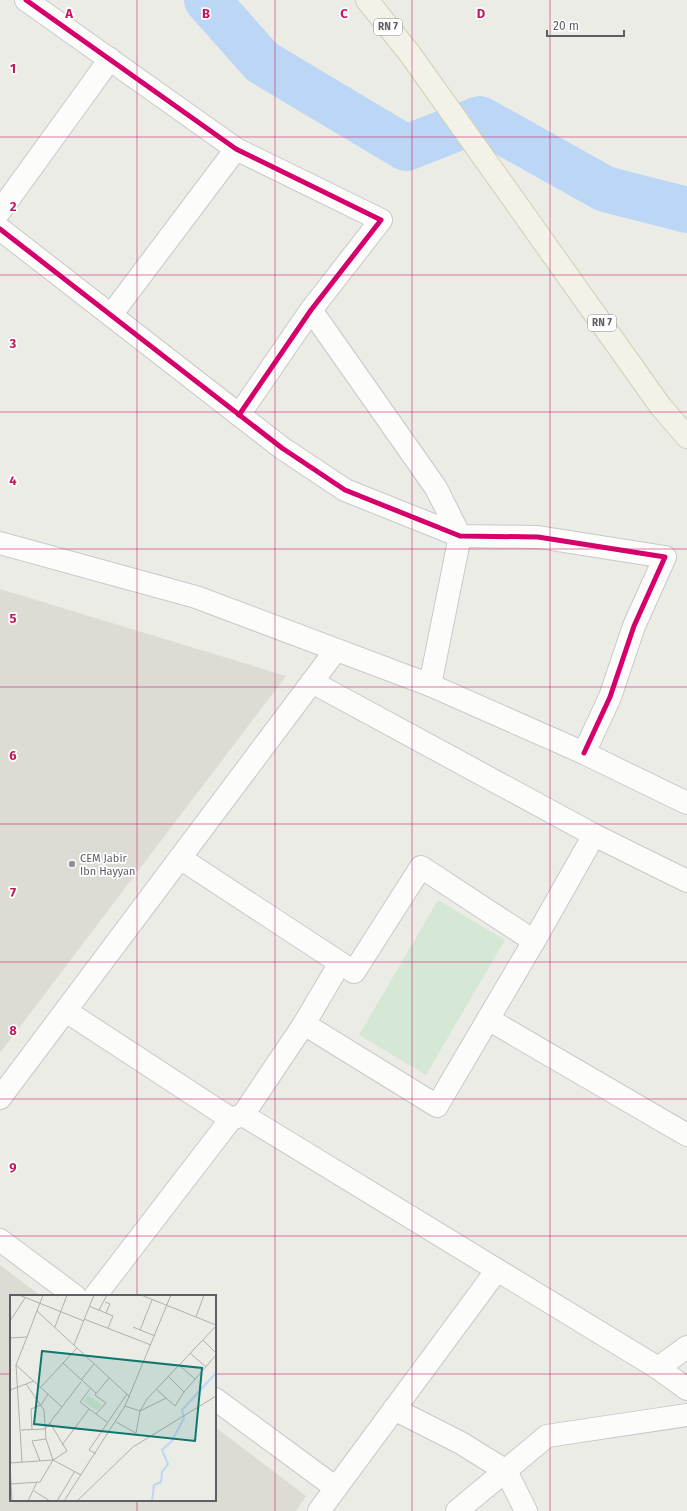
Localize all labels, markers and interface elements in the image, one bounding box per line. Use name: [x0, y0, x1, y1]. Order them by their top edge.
text: A: [64, 6, 73, 21]
text: B: [202, 6, 210, 21]
text: C: [340, 6, 348, 21]
text: D: [477, 6, 486, 21]
scale bar: [547, 12, 624, 38]
road number: RN 7: [374, 19, 402, 35]
text: 20 m: [553, 19, 579, 33]
text: 1: [10, 61, 16, 76]
text: 2: [10, 199, 17, 214]
road number: RN 7: [588, 315, 616, 331]
text: 3: [9, 336, 17, 351]
text: 4: [9, 473, 17, 488]
text: 5: [10, 611, 17, 626]
text: 6: [9, 748, 17, 763]
place label: CEM Jabir Ibn Hayyan: [80, 852, 136, 878]
marker: CEM Jabir Ibn Hayyan: [67, 859, 77, 869]
text: 7: [10, 885, 16, 900]
text: 8: [9, 1023, 17, 1038]
text: 9: [9, 1160, 17, 1175]
inset map: [10, 1295, 216, 1501]

